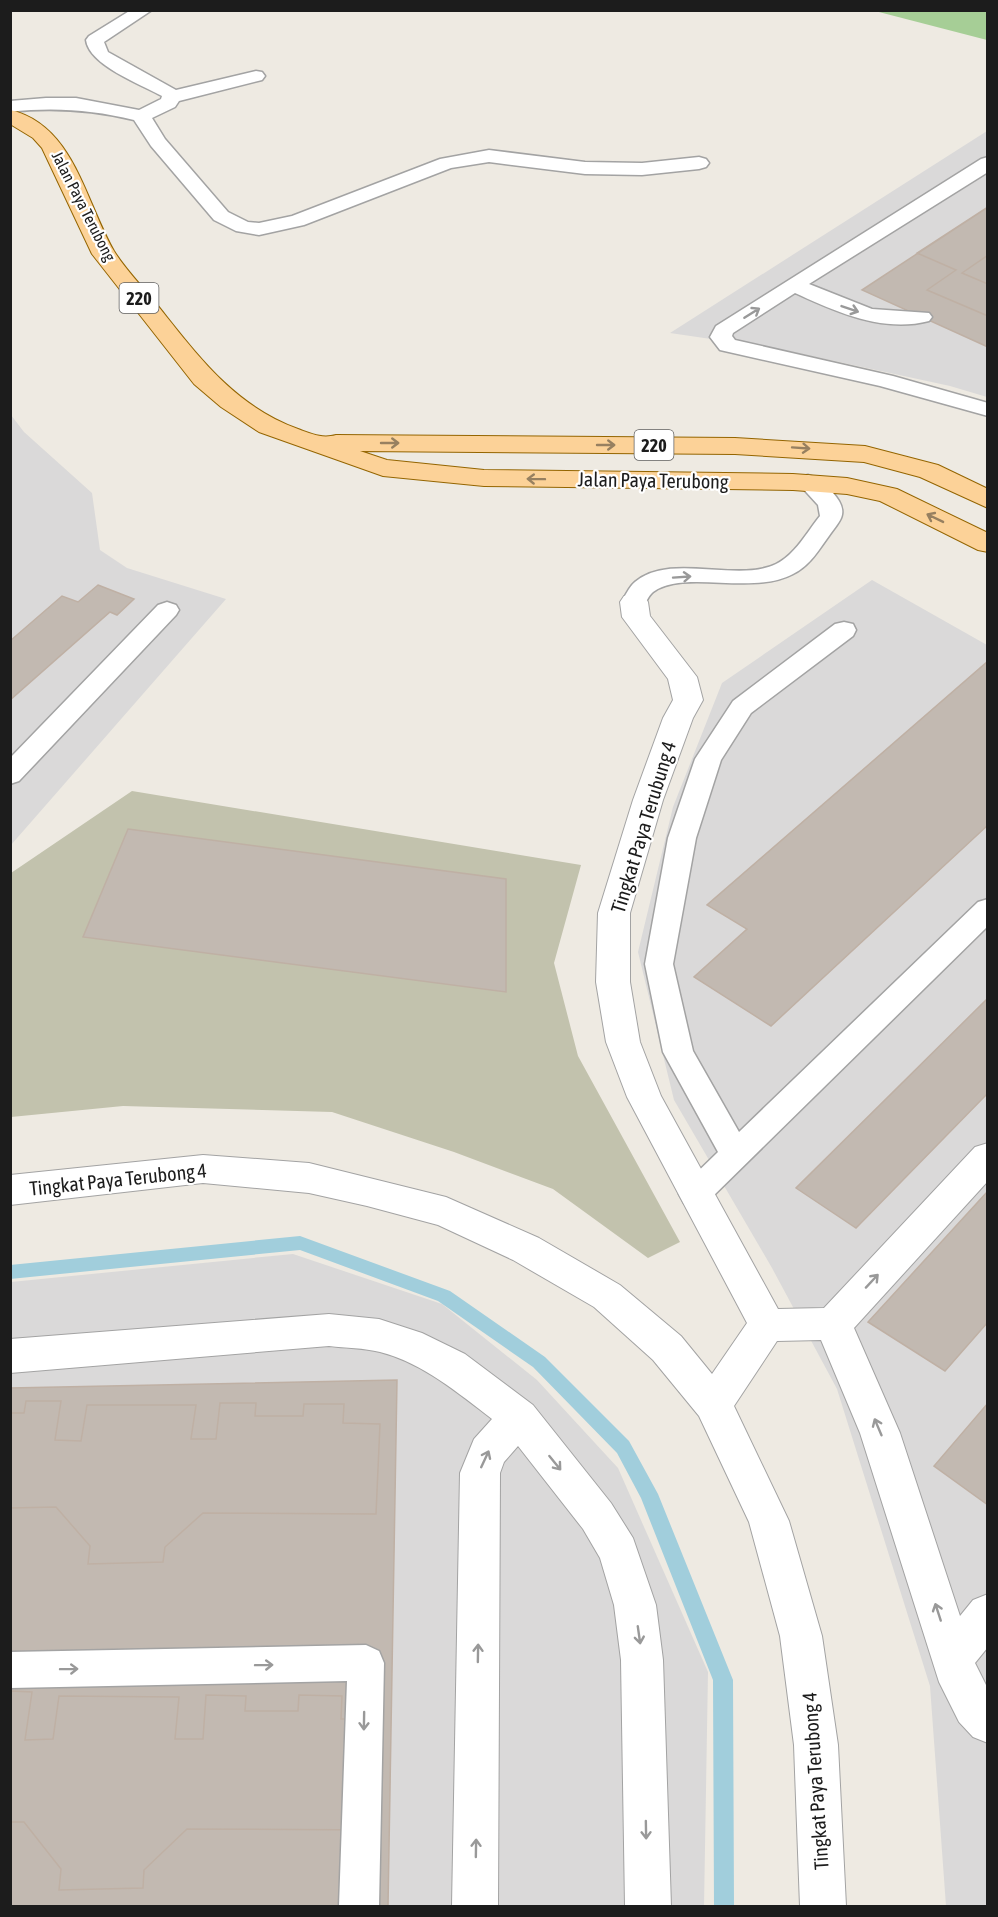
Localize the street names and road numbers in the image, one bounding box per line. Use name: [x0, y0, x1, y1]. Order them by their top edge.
street label: Jalan Paya Terubong: [48, 148, 119, 264]
road number: 220: [120, 283, 158, 313]
road number: 220: [634, 430, 674, 460]
street label: Jalan Paya Terubong: [577, 467, 729, 493]
street label: Tingkat Paya Terubung 4: [606, 738, 680, 916]
street label: Tingkat Paya Terubong 4: [28, 1158, 208, 1200]
street label: Tingkat Paya Terubong 4: [797, 1691, 833, 1871]

